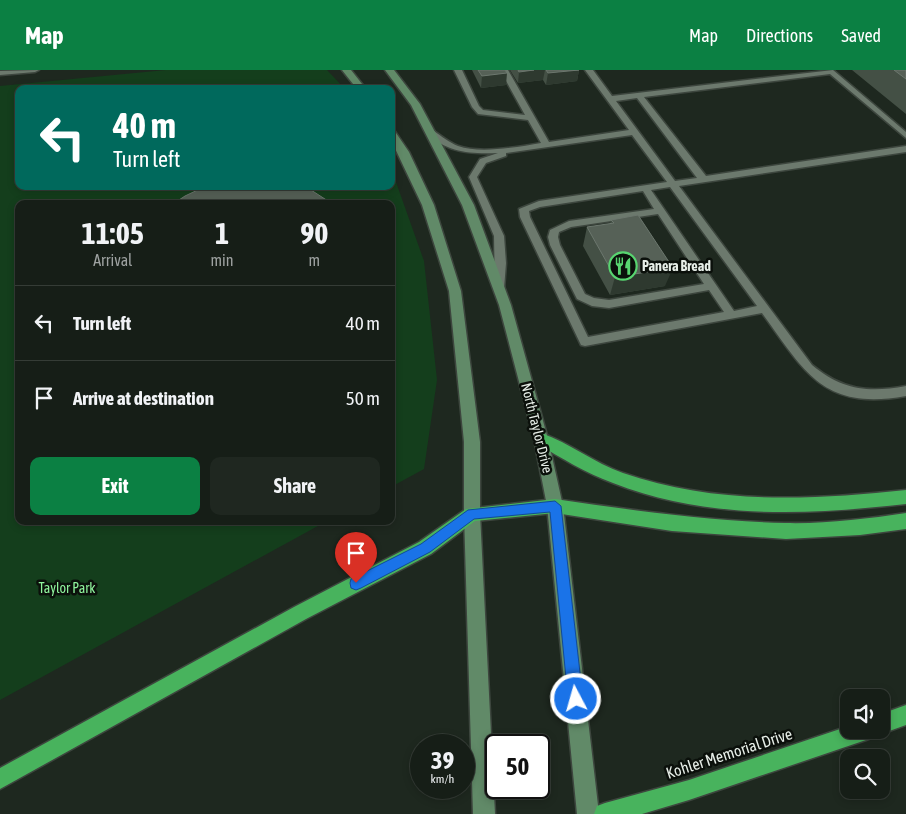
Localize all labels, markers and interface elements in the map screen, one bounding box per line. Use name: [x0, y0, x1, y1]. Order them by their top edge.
text: Map: [25, 22, 64, 49]
text: Map: [689, 25, 718, 46]
text: Directions: [746, 25, 813, 46]
text: Saved: [841, 25, 881, 46]
icon: left: [30, 105, 95, 170]
text: 40 m: [113, 105, 176, 145]
text: Turn left: [113, 146, 180, 172]
text: 11:05: [82, 216, 144, 250]
text: 1: [215, 216, 229, 250]
text: 90: [300, 216, 328, 250]
text: Arrival: [93, 251, 132, 269]
text: min: [211, 251, 234, 269]
text: m: [308, 251, 320, 269]
restaurant icon: Panera Bread: [608, 251, 638, 281]
place label: Panera Bread: [642, 258, 711, 274]
icon: left: [30, 309, 58, 337]
text: Turn left: [73, 312, 131, 334]
text: 40 m: [346, 312, 380, 334]
street label: North Taylor Drive: [518, 381, 556, 475]
icon: arrive: [30, 384, 58, 412]
text: Arrive at destination: [73, 387, 214, 409]
text: 50 m: [346, 387, 380, 409]
button: Exit: [30, 457, 200, 515]
button: Share: [210, 457, 380, 515]
pin: [335, 532, 377, 583]
icon: arrive: [342, 539, 370, 567]
park label: Taylor Park: [38, 580, 96, 596]
position arrow: [549, 672, 601, 724]
map controls: [840, 689, 890, 799]
button: sound: [840, 689, 890, 739]
street label: Kohler Memorial Drive: [664, 724, 794, 782]
speed limit sign: 50: [485, 734, 550, 799]
text: 39: [431, 746, 454, 774]
button: search: [840, 749, 890, 799]
text: km/h: [431, 772, 454, 786]

